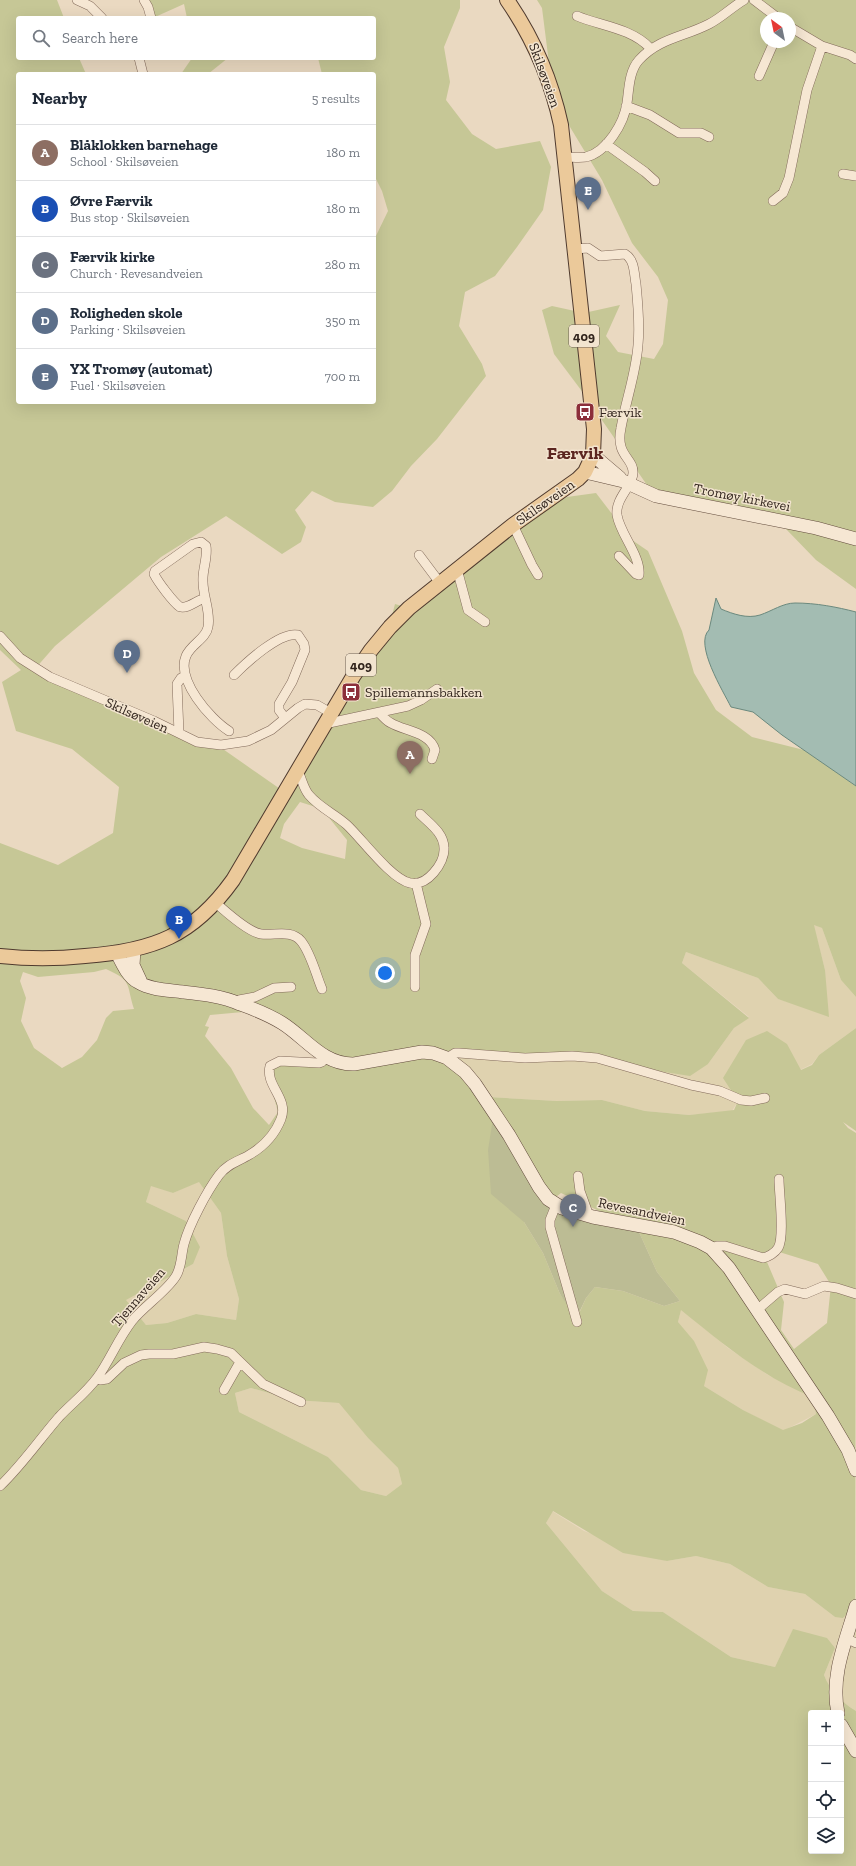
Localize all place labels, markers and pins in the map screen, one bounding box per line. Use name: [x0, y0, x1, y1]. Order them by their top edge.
pin: E: [575, 177, 601, 210]
bus stop icon: Færvik: [574, 401, 596, 423]
place label: Færvik: [599, 404, 642, 421]
pin: D: [114, 640, 140, 673]
bus stop icon: Spillemannsbakken: [340, 681, 362, 703]
place label: Spillemannsbakken: [365, 684, 482, 701]
pin: A: [397, 741, 423, 774]
pin: B: [166, 906, 192, 939]
pin: C: [560, 1194, 586, 1227]

